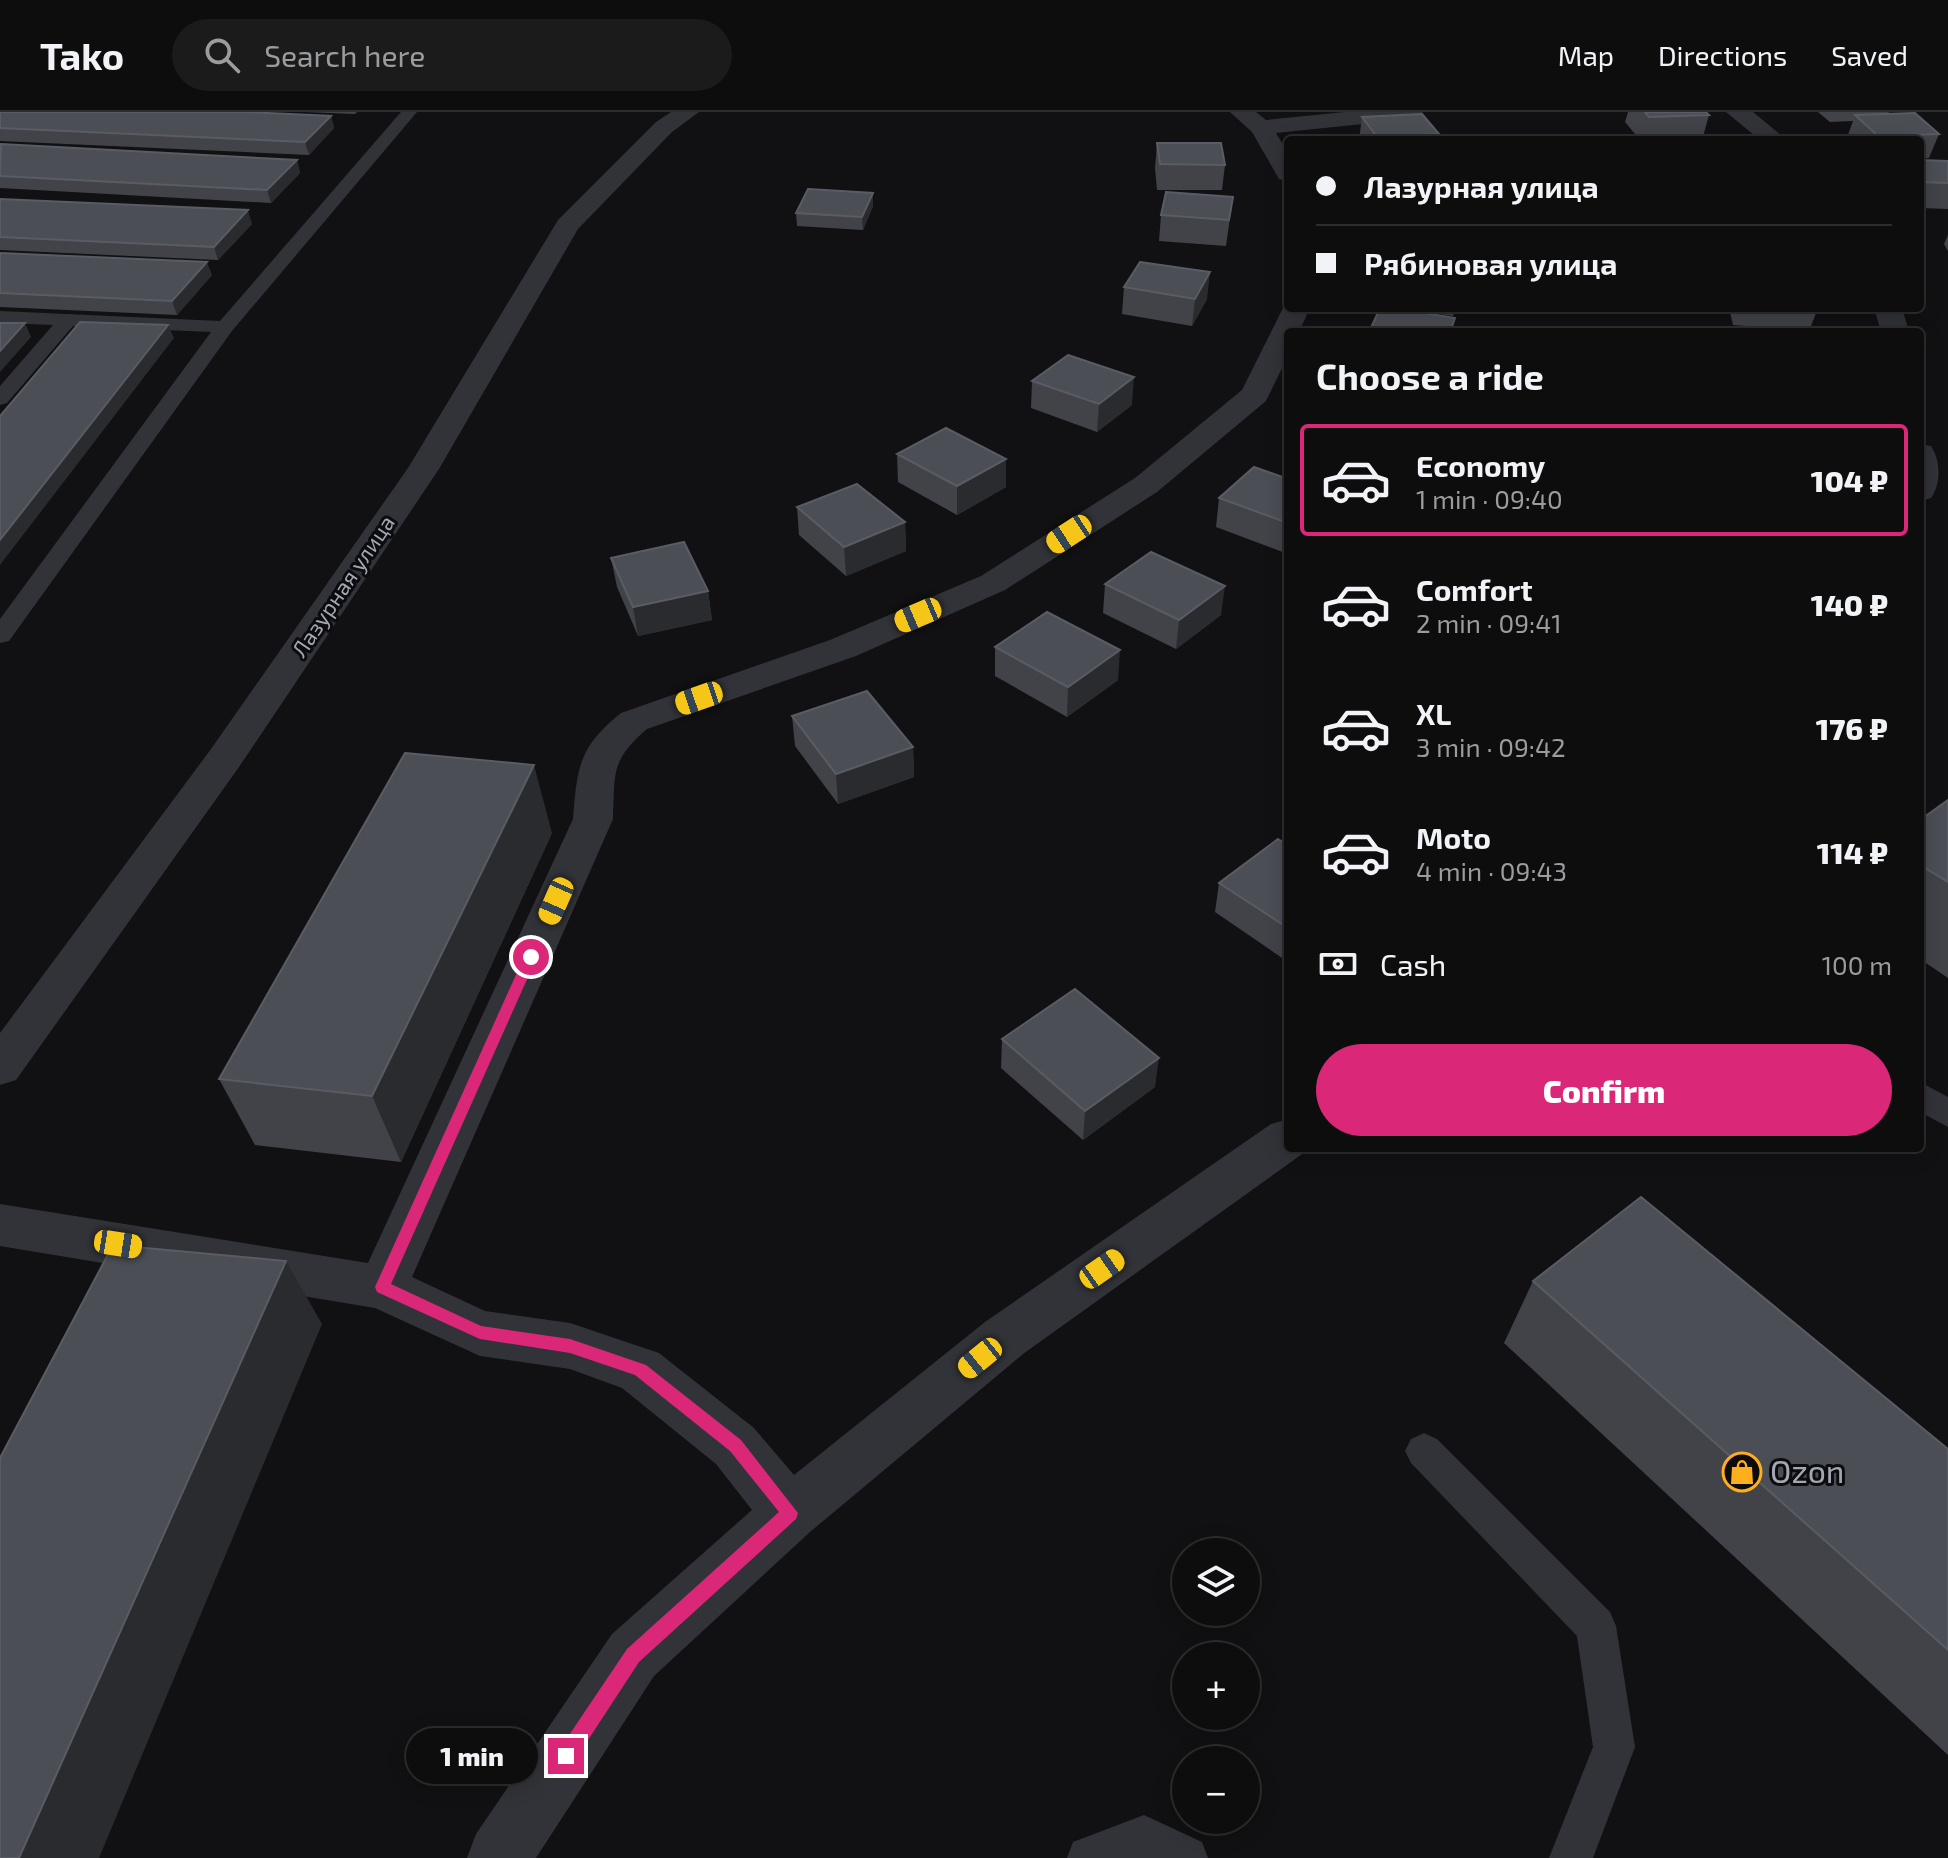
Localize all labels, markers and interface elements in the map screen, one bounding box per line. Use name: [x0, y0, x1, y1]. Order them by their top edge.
search box: [172, 19, 732, 91]
text: Tako: [40, 32, 124, 78]
icon: search: [200, 33, 244, 77]
text: Search here: [264, 37, 425, 73]
text: Map: [1558, 38, 1614, 72]
text: Directions: [1658, 38, 1787, 72]
text: Saved: [1831, 38, 1908, 72]
text: Лазурная улица: [1364, 168, 1599, 204]
text: Рябиновая улица: [1364, 245, 1617, 281]
text: Choose a ride: [1316, 354, 1544, 397]
icon: car: [1320, 444, 1392, 516]
text: Economy: [1416, 447, 1545, 483]
text: 104 ₽: [1811, 462, 1888, 498]
text: 1 min · 09:40: [1416, 483, 1563, 514]
street label: Лазурная улица: [285, 510, 400, 662]
car: [1042, 511, 1096, 557]
icon: car: [1320, 568, 1392, 640]
text: Comfort: [1416, 571, 1533, 607]
text: 140 ₽: [1811, 586, 1888, 622]
car: [891, 595, 945, 635]
text: 2 min · 09:41: [1416, 607, 1562, 638]
car: [672, 679, 726, 717]
icon: car: [1320, 692, 1392, 764]
text: XL: [1416, 695, 1451, 731]
text: 176 ₽: [1816, 710, 1888, 746]
text: 3 min · 09:42: [1416, 731, 1566, 762]
icon: car: [1320, 816, 1392, 888]
text: Moto: [1416, 819, 1491, 855]
text: 114 ₽: [1817, 834, 1888, 870]
text: 4 min · 09:43: [1416, 855, 1567, 886]
car: [535, 874, 577, 928]
route start: [513, 939, 549, 975]
icon: cash: [1316, 942, 1360, 986]
text: Cash: [1380, 946, 1446, 982]
text: 100 m: [1822, 949, 1892, 980]
button: Confirm: [1316, 1044, 1892, 1136]
car: [92, 1228, 144, 1260]
car: [1075, 1245, 1129, 1293]
car: [954, 1334, 1006, 1382]
shop icon: Ozon: [1721, 1451, 1763, 1493]
place label: Ozon: [1770, 1451, 1844, 1489]
map controls: [1172, 1538, 1260, 1834]
button: layers: [1172, 1538, 1260, 1626]
button: +: [1172, 1642, 1260, 1730]
callout: 1 min: [406, 1728, 538, 1784]
route end: [548, 1738, 584, 1774]
text: 1 min: [440, 1740, 504, 1771]
button: −: [1172, 1746, 1260, 1834]

